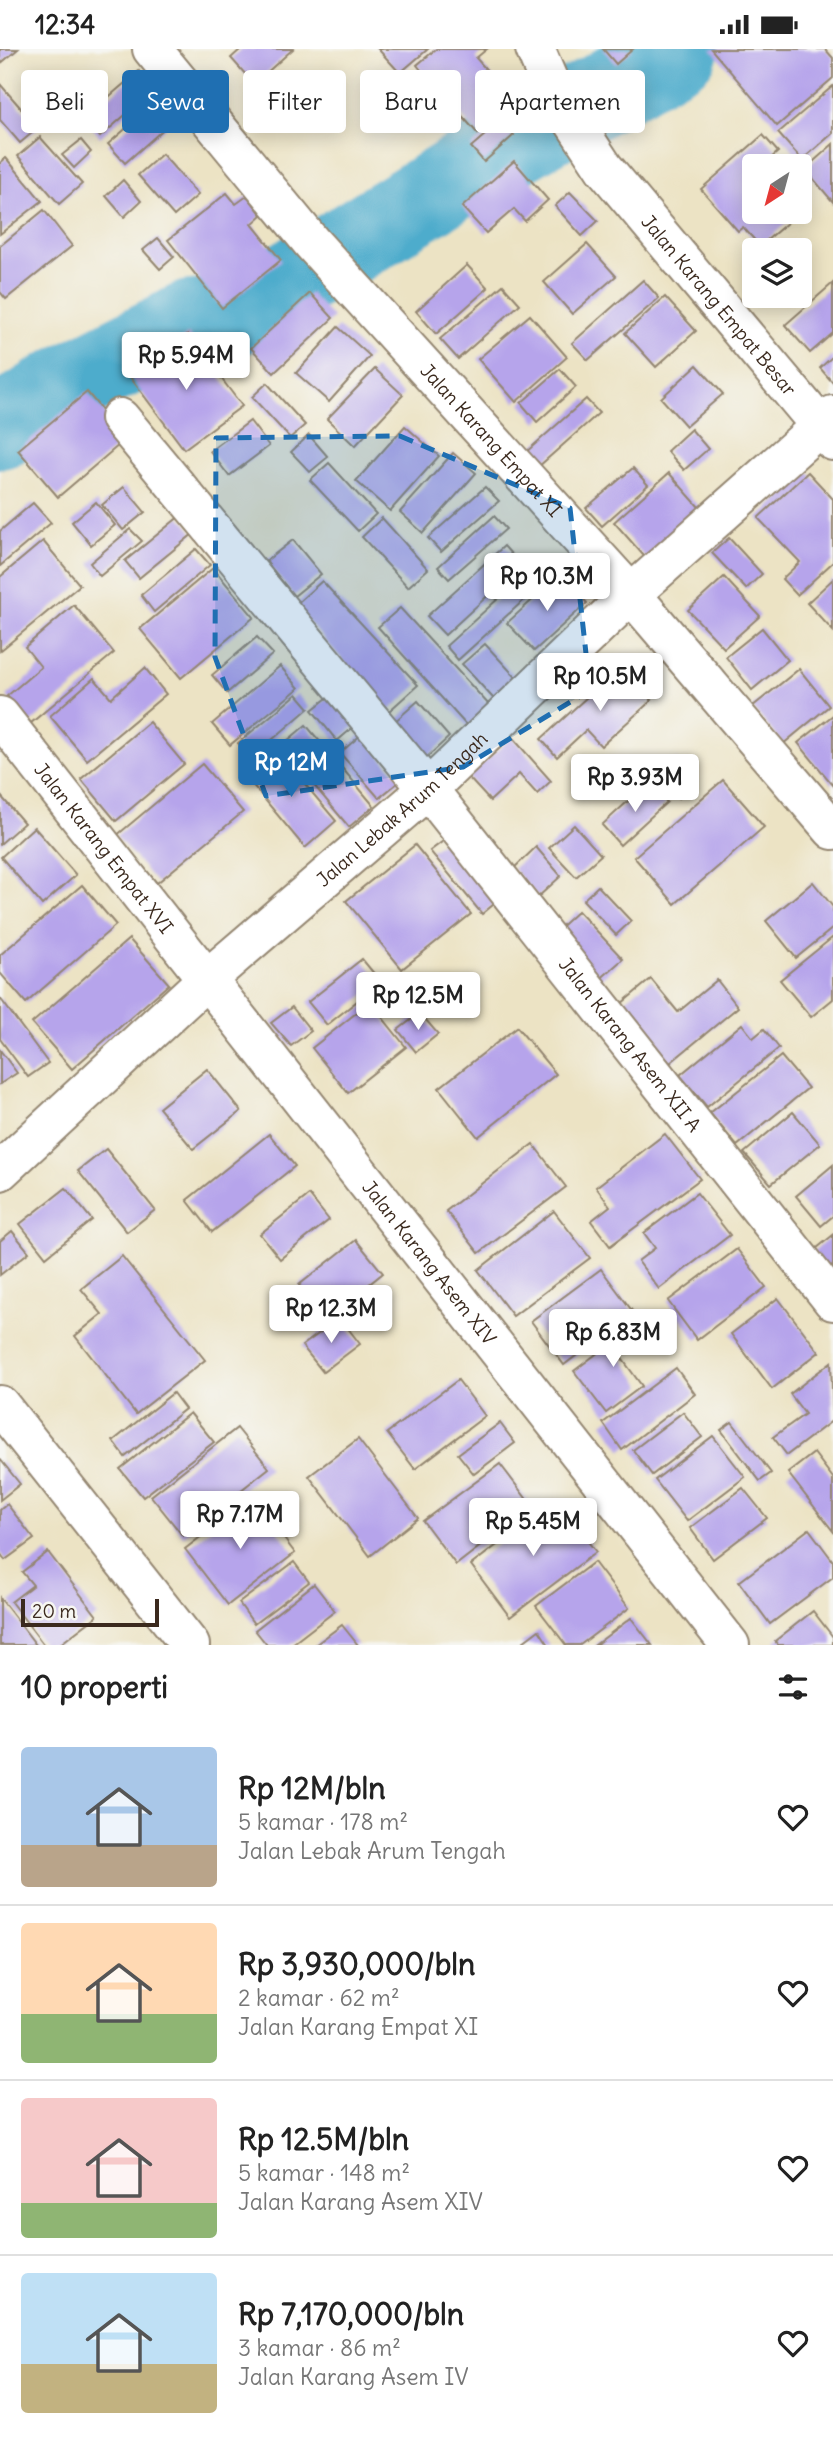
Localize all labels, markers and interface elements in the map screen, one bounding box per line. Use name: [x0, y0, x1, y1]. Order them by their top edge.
text: 12:34: [35, 8, 95, 41]
chip: Beli: [21, 70, 108, 133]
chip: Sewa: [122, 70, 229, 133]
chip: Filter: [243, 70, 346, 133]
chip: Baru: [360, 70, 461, 133]
chip: Apartemen: [475, 70, 645, 133]
north arrow: [742, 154, 812, 224]
map controls: [742, 154, 812, 308]
street label: Jalan Karang Empat Besar: [636, 210, 802, 401]
button: layers: [742, 238, 812, 308]
pin: Rp 5.94M: [114, 333, 258, 392]
text: Rp 5.94M: [138, 340, 234, 369]
street label: Jalan Karang Empat XI: [416, 359, 567, 522]
pin: Rp 10.3M: [475, 553, 619, 613]
text: Rp 10.3M: [500, 561, 594, 590]
pin: Rp 10.5M: [528, 653, 672, 713]
text: Rp 10.5M: [553, 661, 647, 690]
street label: Jalan Lebak Arum Tengah: [311, 726, 493, 892]
pin: Rp 12M: [234, 739, 348, 799]
text: Rp 12M: [254, 747, 328, 776]
pin: Rp 3.93M: [563, 755, 707, 814]
street label: Jalan Karang Empat XVI: [29, 758, 178, 938]
text: Rp 3.93M: [587, 762, 683, 791]
street label: Jalan Karang Asem XII A: [554, 952, 706, 1137]
pin: Rp 12.5M: [346, 972, 490, 1032]
text: Rp 12.5M: [372, 980, 464, 1009]
street label: Jalan Karang Asem XIV: [357, 1175, 501, 1350]
pin: Rp 12.3M: [259, 1285, 403, 1345]
text: Rp 12.3M: [285, 1293, 377, 1322]
pin: Rp 6.83M: [541, 1309, 685, 1369]
text: Rp 6.83M: [565, 1317, 661, 1346]
pin: Rp 7.17M: [168, 1491, 312, 1551]
text: Rp 7.17M: [196, 1499, 284, 1528]
pin: Rp 5.45M: [461, 1499, 605, 1558]
text: Rp 5.45M: [485, 1506, 581, 1535]
scale bar: [21, 1596, 159, 1628]
text: 20 m: [32, 1599, 76, 1623]
text: 10 properti: [21, 1668, 168, 1706]
icon: filters: [774, 1668, 812, 1706]
text: Rp 12M/bln: [238, 1769, 386, 1807]
icon: home: [77, 1775, 161, 1859]
icon: heart: [774, 1798, 812, 1836]
text: 5 kamar · 178 m²: [238, 1807, 408, 1836]
text: Jalan Lebak Arum Tengah: [238, 1836, 506, 1865]
text: Rp 3,930,000/bln: [238, 1945, 475, 1983]
icon: home: [77, 1951, 161, 2035]
icon: heart: [774, 1974, 812, 2012]
text: 2 kamar · 62 m²: [238, 1983, 400, 2012]
text: Jalan Karang Empat XI: [238, 2012, 478, 2041]
text: Rp 12.5M/bln: [238, 2120, 409, 2158]
icon: home: [77, 2126, 161, 2210]
icon: heart: [774, 2149, 812, 2187]
text: 5 kamar · 148 m²: [238, 2158, 410, 2187]
text: Jalan Karang Asem XIV: [238, 2187, 483, 2216]
text: Rp 7,170,000/bln: [238, 2295, 464, 2333]
icon: home: [77, 2301, 161, 2385]
icon: heart: [774, 2324, 812, 2362]
text: 3 kamar · 86 m²: [238, 2333, 401, 2362]
text: Jalan Karang Asem IV: [238, 2362, 469, 2391]

